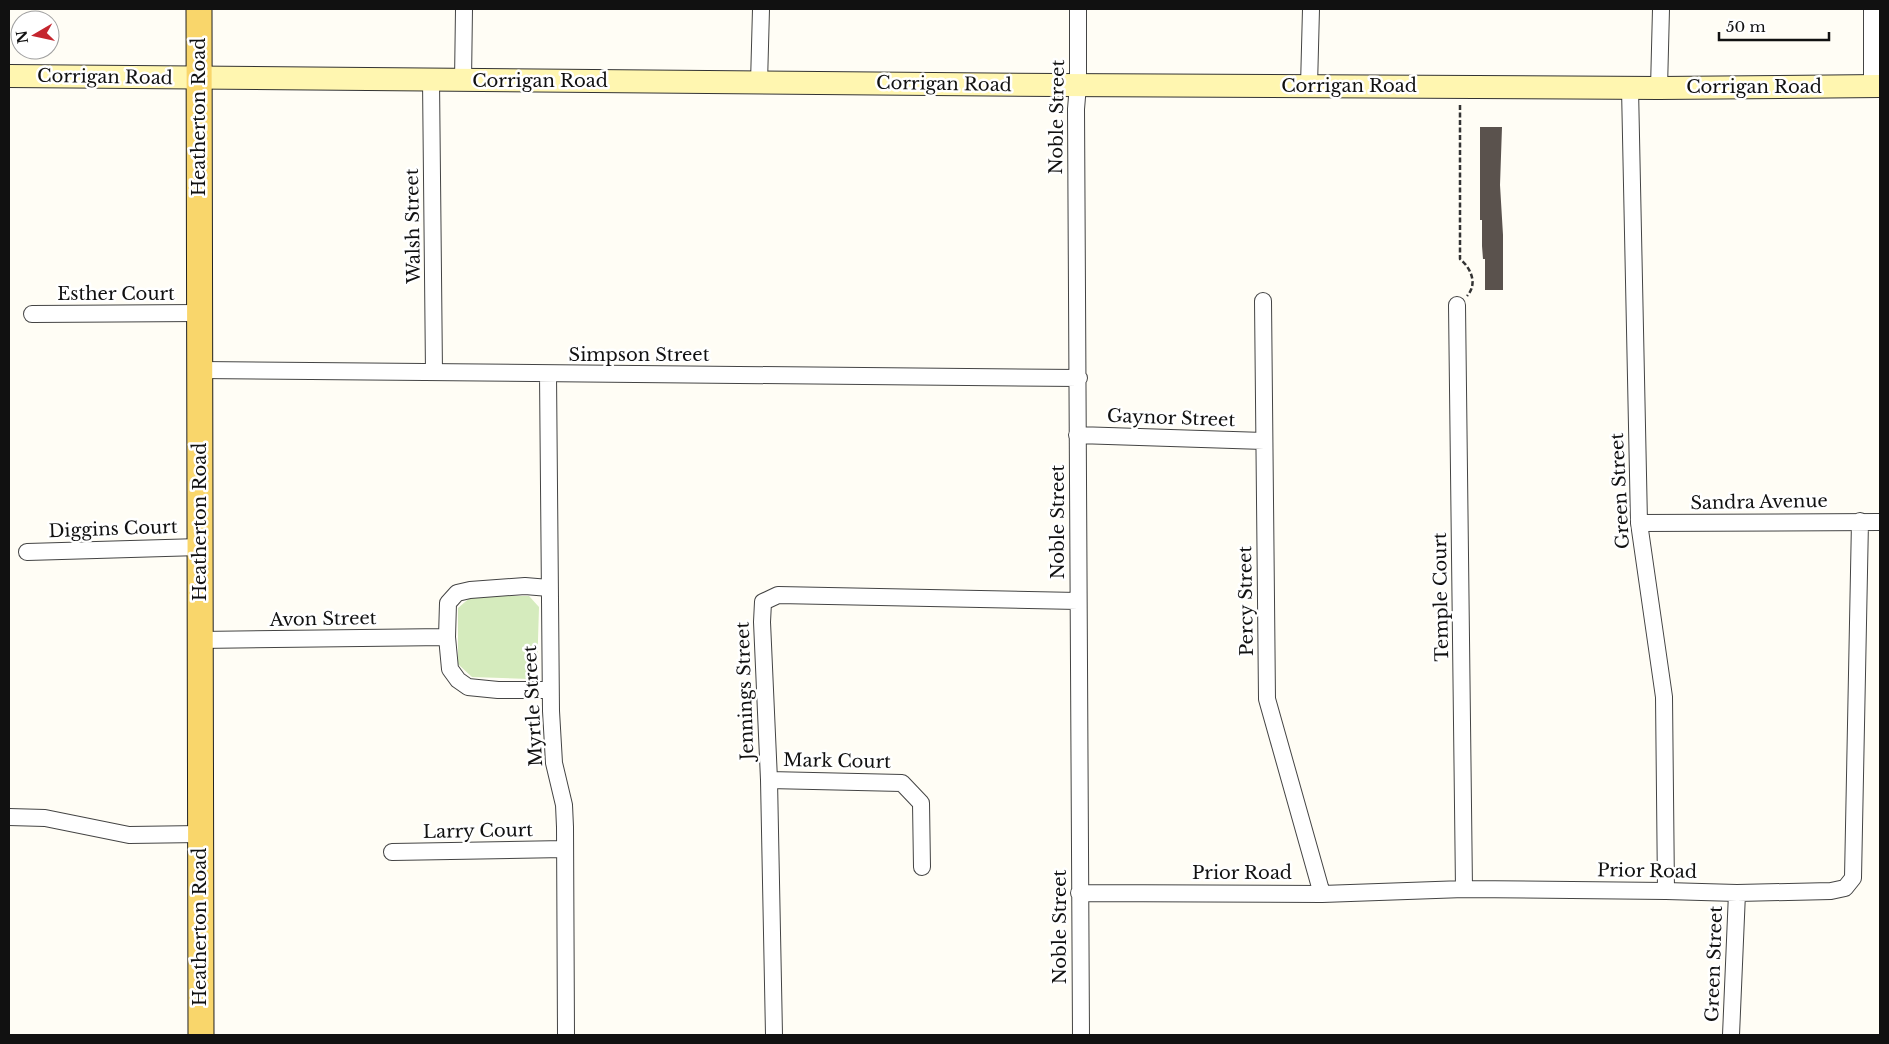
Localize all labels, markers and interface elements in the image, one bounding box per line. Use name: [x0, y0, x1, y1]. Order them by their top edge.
north arrow: [10, 10, 60, 60]
scale bar: [1719, 10, 1829, 42]
text: 50 m: [1726, 17, 1766, 36]
text: N: [12, 29, 32, 45]
street label: Heatherton Road: [188, 38, 210, 196]
street label: Noble Street: [1045, 59, 1069, 175]
street label: Corrigan Road: [37, 65, 173, 89]
street label: Corrigan Road: [472, 70, 608, 92]
street label: Corrigan Road: [876, 72, 1012, 96]
street label: Corrigan Road: [1281, 75, 1417, 97]
street label: Corrigan Road: [1686, 76, 1822, 98]
street label: Walsh Street: [401, 168, 425, 285]
street label: Esther Court: [57, 283, 175, 305]
street label: Simpson Street: [569, 344, 710, 366]
street label: Gaynor Street: [1106, 405, 1236, 431]
street label: Green Street: [1606, 432, 1634, 550]
street label: Heatherton Road: [189, 443, 211, 601]
street label: Noble Street: [1047, 464, 1069, 579]
street label: Sandra Avenue: [1690, 490, 1828, 514]
street label: Diggins Court: [48, 516, 178, 542]
street label: Temple Court: [1429, 532, 1453, 662]
street label: Percy Street: [1234, 545, 1258, 656]
street label: Avon Street: [268, 607, 377, 631]
street label: Jennings Street: [732, 621, 758, 763]
street label: Myrtle Street: [519, 645, 547, 767]
street label: Mark Court: [783, 749, 891, 773]
street label: Larry Court: [423, 819, 533, 843]
street label: Heatherton Road: [189, 848, 211, 1006]
street label: Prior Road: [1597, 859, 1697, 883]
street label: Prior Road: [1192, 862, 1292, 884]
street label: Noble Street: [1049, 869, 1071, 984]
street label: Green Street: [1701, 905, 1727, 1023]

